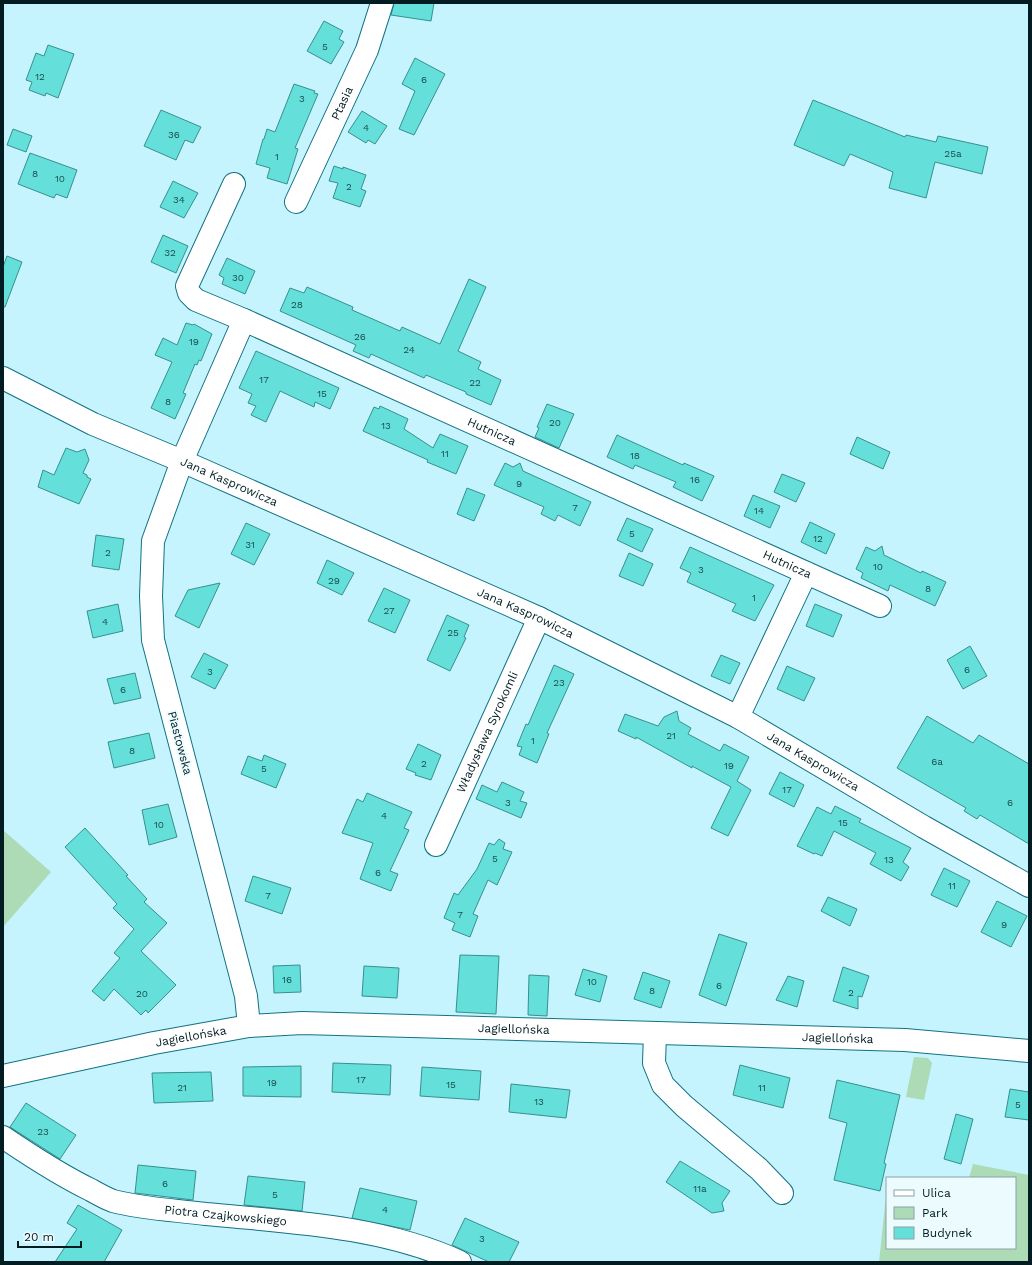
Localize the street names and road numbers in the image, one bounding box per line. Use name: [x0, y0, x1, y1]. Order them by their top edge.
street label: Ptasia: [328, 84, 356, 122]
street label: Hutnicza: [465, 414, 518, 449]
street label: Jana Kasprowicza: [178, 454, 280, 509]
street label: Hutnicza: [761, 547, 814, 581]
street label: Jana Kasprowicza: [475, 585, 576, 641]
street label: Władysława Syrokomli: [454, 669, 521, 795]
street label: Piastowska: [165, 710, 195, 777]
street label: Jana Kasprowicza: [764, 729, 862, 794]
street label: Jagiellońska: [478, 1021, 550, 1037]
street label: Jagiellońska: [154, 1023, 228, 1050]
street label: Jagiellońska: [802, 1030, 874, 1046]
street label: Piotra Czajkowskiego: [164, 1203, 287, 1228]

